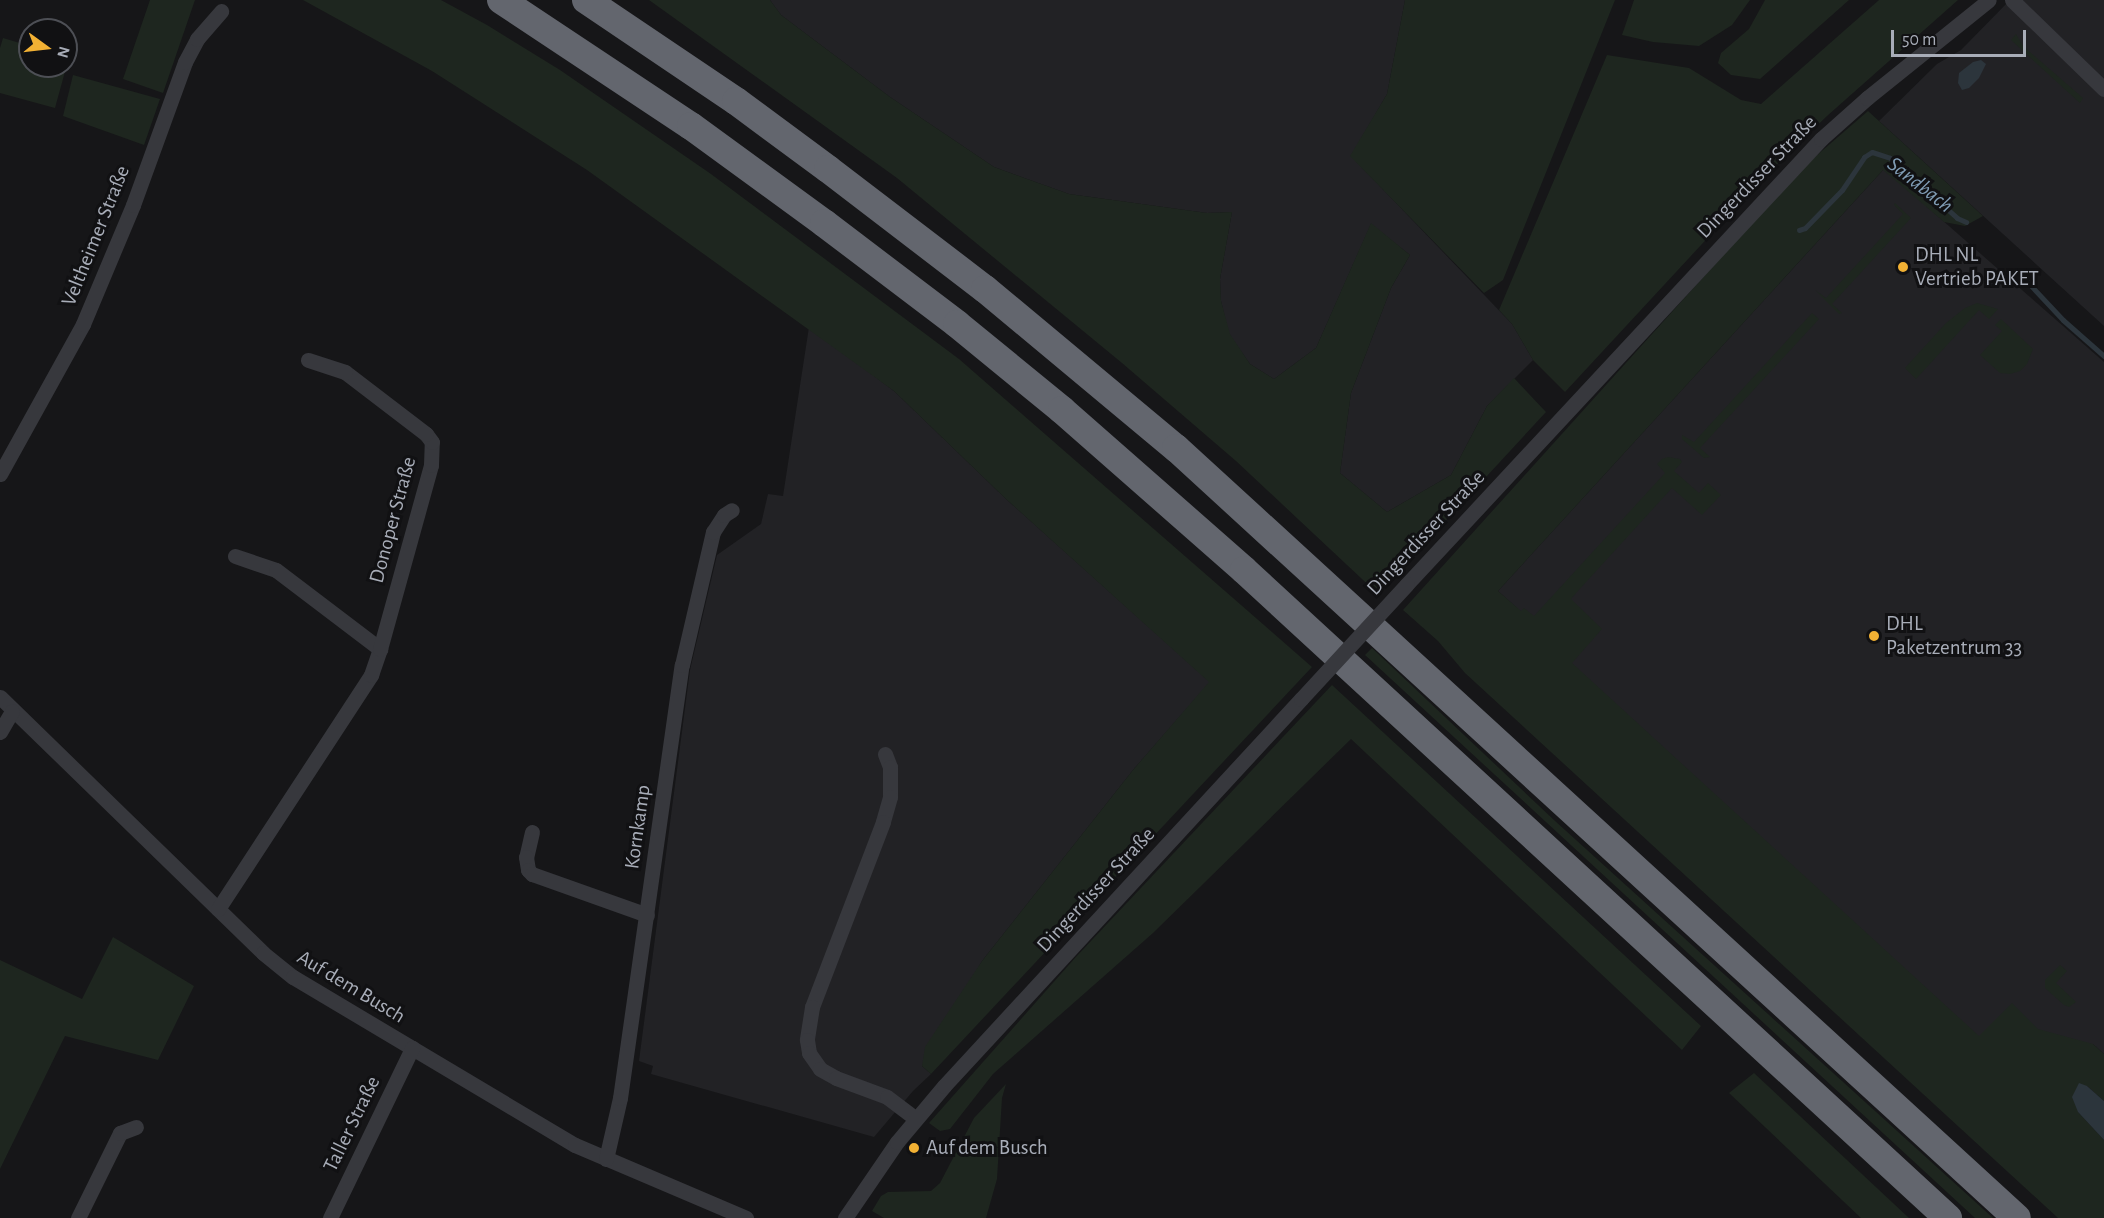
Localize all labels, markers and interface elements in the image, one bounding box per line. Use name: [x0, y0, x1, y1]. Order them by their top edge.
north arrow: [18, 18, 78, 78]
scale bar: [1894, 18, 2029, 56]
text: 50 m: [1902, 31, 1936, 49]
text: N: [54, 45, 73, 60]
street label: Dingerdisser Straße: [1692, 110, 1822, 244]
water label: Sandbach: [1882, 151, 1958, 219]
street label: Veltheimer Straße: [56, 162, 136, 310]
place label: DHL NL Vertrieb PAKET: [1915, 242, 2039, 292]
marker: DHL NL Vertrieb PAKET: [1896, 260, 1910, 274]
street label: Donoper Straße: [364, 454, 422, 586]
street label: Dingerdisser Straße: [1362, 465, 1490, 601]
place label: DHL Paketzentrum 33: [1886, 611, 2022, 661]
marker: DHL Paketzentrum 33: [1867, 629, 1881, 643]
street label: Kornkamp: [620, 783, 656, 871]
street label: Dingerdisser Straße: [1032, 822, 1160, 958]
street label: Auf dem Busch: [292, 945, 410, 1029]
street label: Taller Straße: [318, 1072, 386, 1176]
place label: Auf dem Busch: [926, 1135, 1048, 1161]
marker: Auf dem Busch: [907, 1141, 921, 1155]

